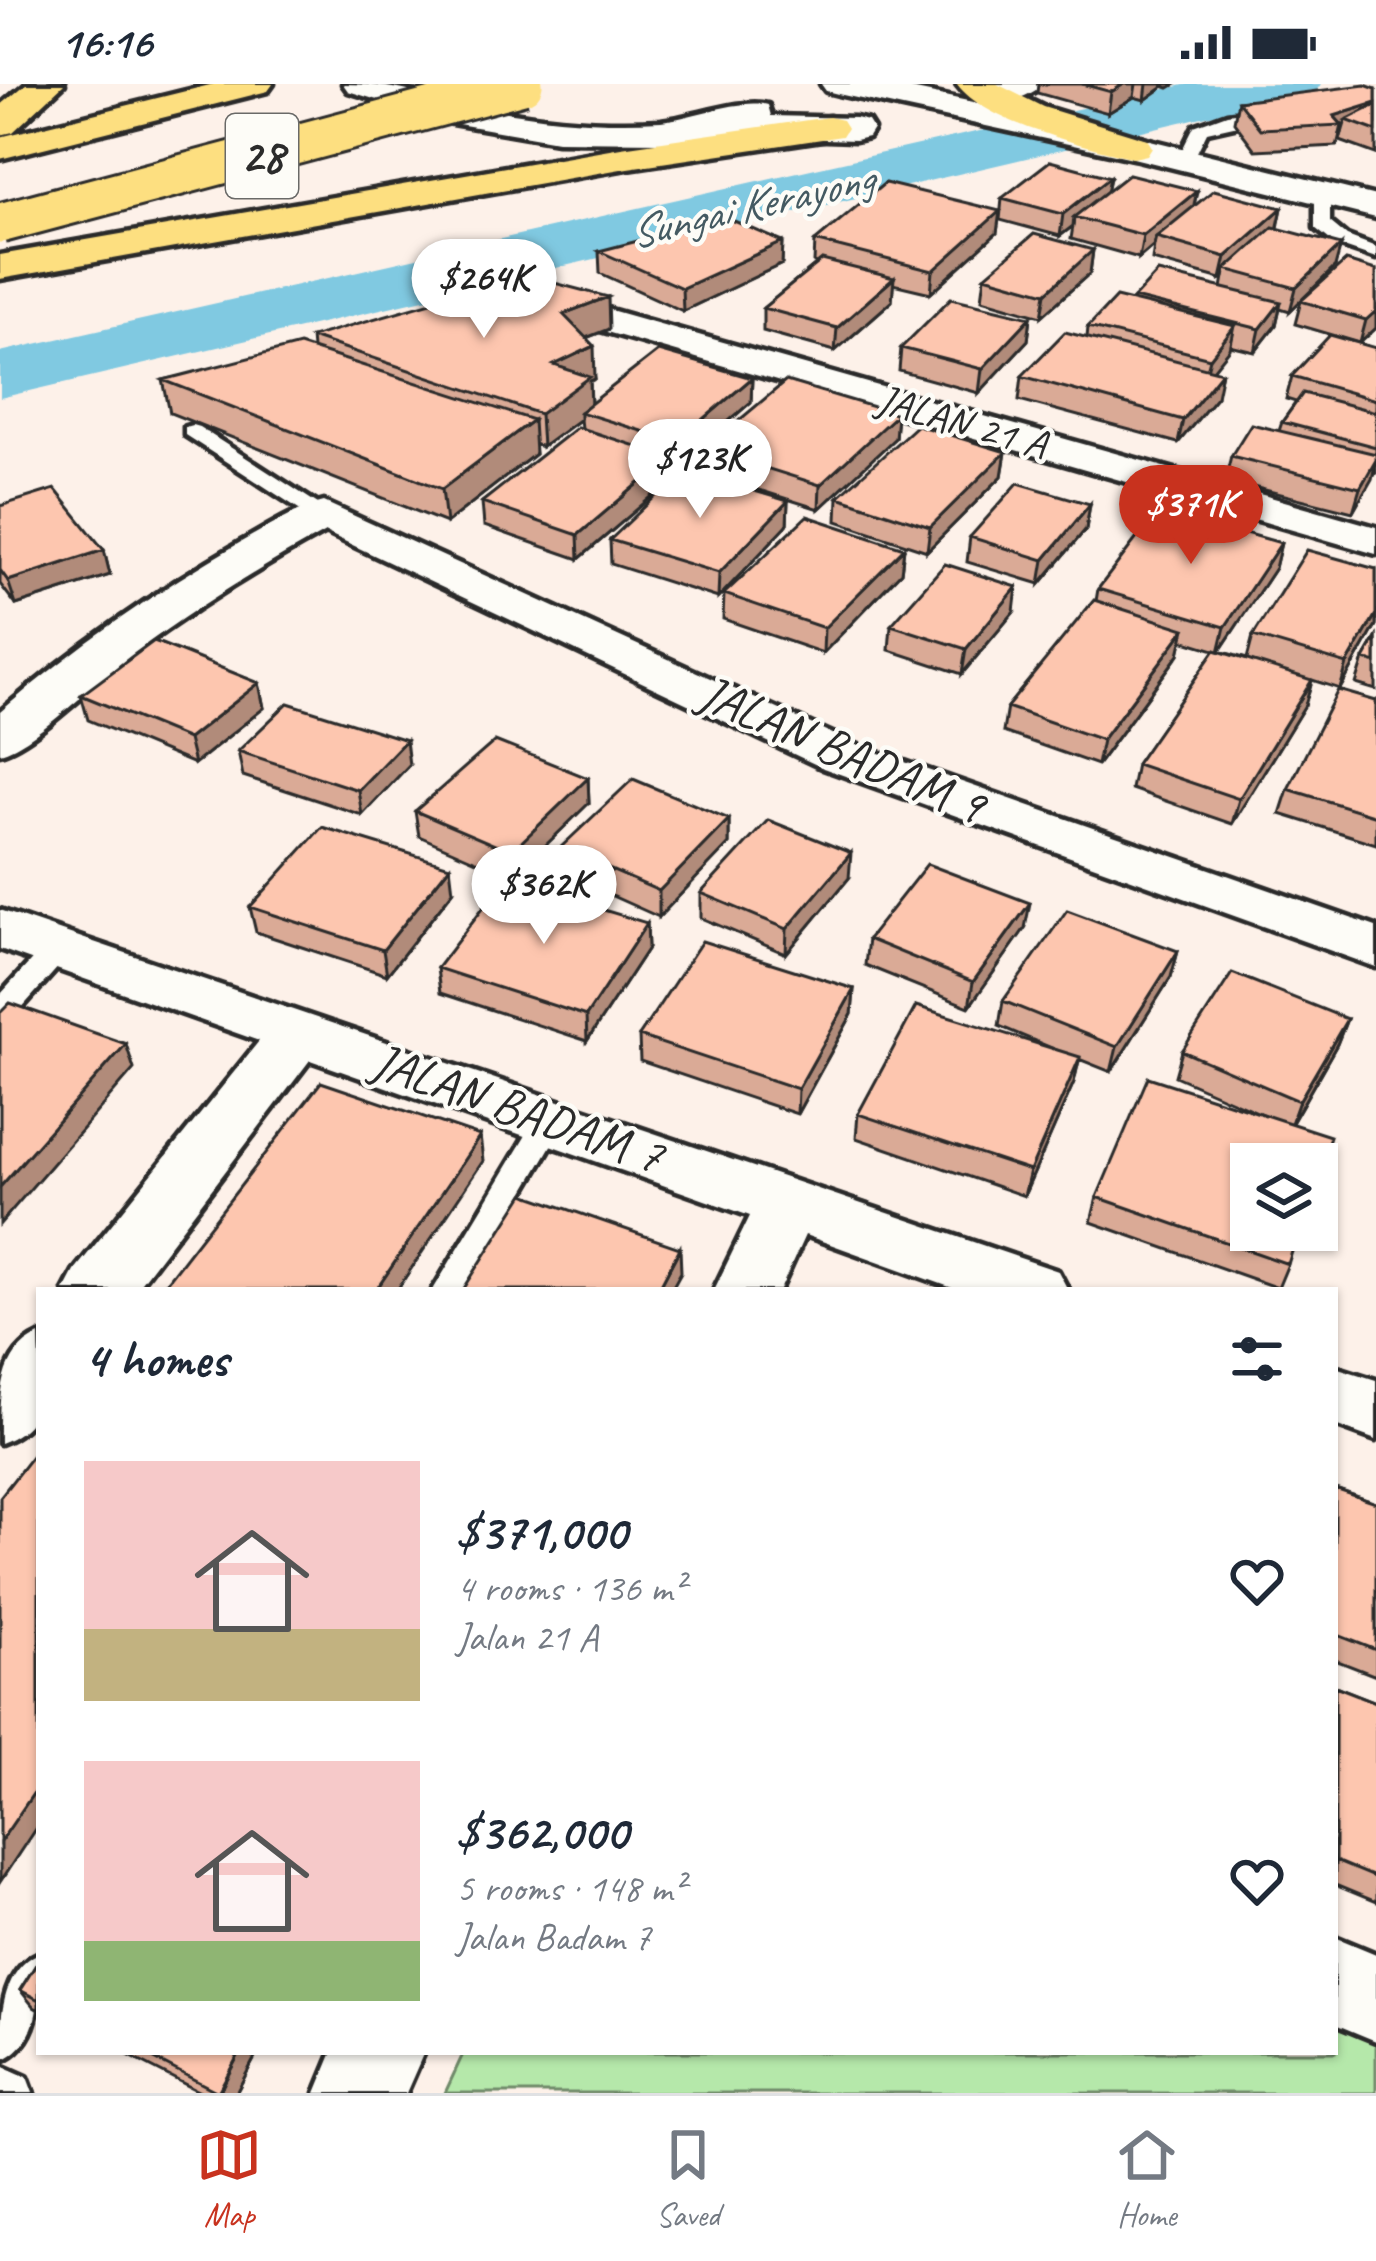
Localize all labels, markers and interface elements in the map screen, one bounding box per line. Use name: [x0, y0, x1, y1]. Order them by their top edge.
text: 16:16: [60, 14, 152, 71]
road number: 28: [226, 114, 298, 198]
water label: Sungai Kerayong: [624, 149, 884, 262]
pin: $264K: [400, 239, 568, 341]
text: $264K: [439, 253, 529, 302]
street label: JALAN 21 A: [869, 372, 1055, 472]
pin: $123K: [616, 419, 784, 521]
text: $123K: [655, 433, 745, 482]
pin: $371K: [1107, 465, 1275, 567]
text: $371K: [1146, 479, 1236, 528]
street label: JALAN BADAM 9: [687, 659, 998, 839]
pin: $362K: [460, 845, 628, 947]
text: $362K: [499, 859, 589, 908]
street label: JALAN BADAM 7: [361, 1027, 675, 1189]
map controls: [1230, 1143, 1338, 1251]
button: layers: [1230, 1143, 1338, 1251]
icon: filters: [1224, 1326, 1290, 1392]
text: 4 homes: [84, 1327, 228, 1391]
text: $371,000: [456, 1500, 627, 1564]
icon: home: [180, 1509, 324, 1653]
icon: heart: [1224, 1548, 1290, 1614]
text: 4 rooms · 136 m²: [456, 1564, 684, 1613]
text: Jalan 21 A: [456, 1613, 598, 1662]
text: $362,000: [456, 1800, 628, 1864]
icon: home: [180, 1809, 324, 1953]
icon: heart: [1224, 1848, 1290, 1914]
text: 5 rooms · 148 m²: [456, 1864, 684, 1913]
text: Jalan Badam 7: [456, 1913, 651, 1962]
tab: Map: [196, 2122, 262, 2236]
tab: Saved: [655, 2122, 721, 2236]
tab: Home: [1114, 2122, 1180, 2236]

